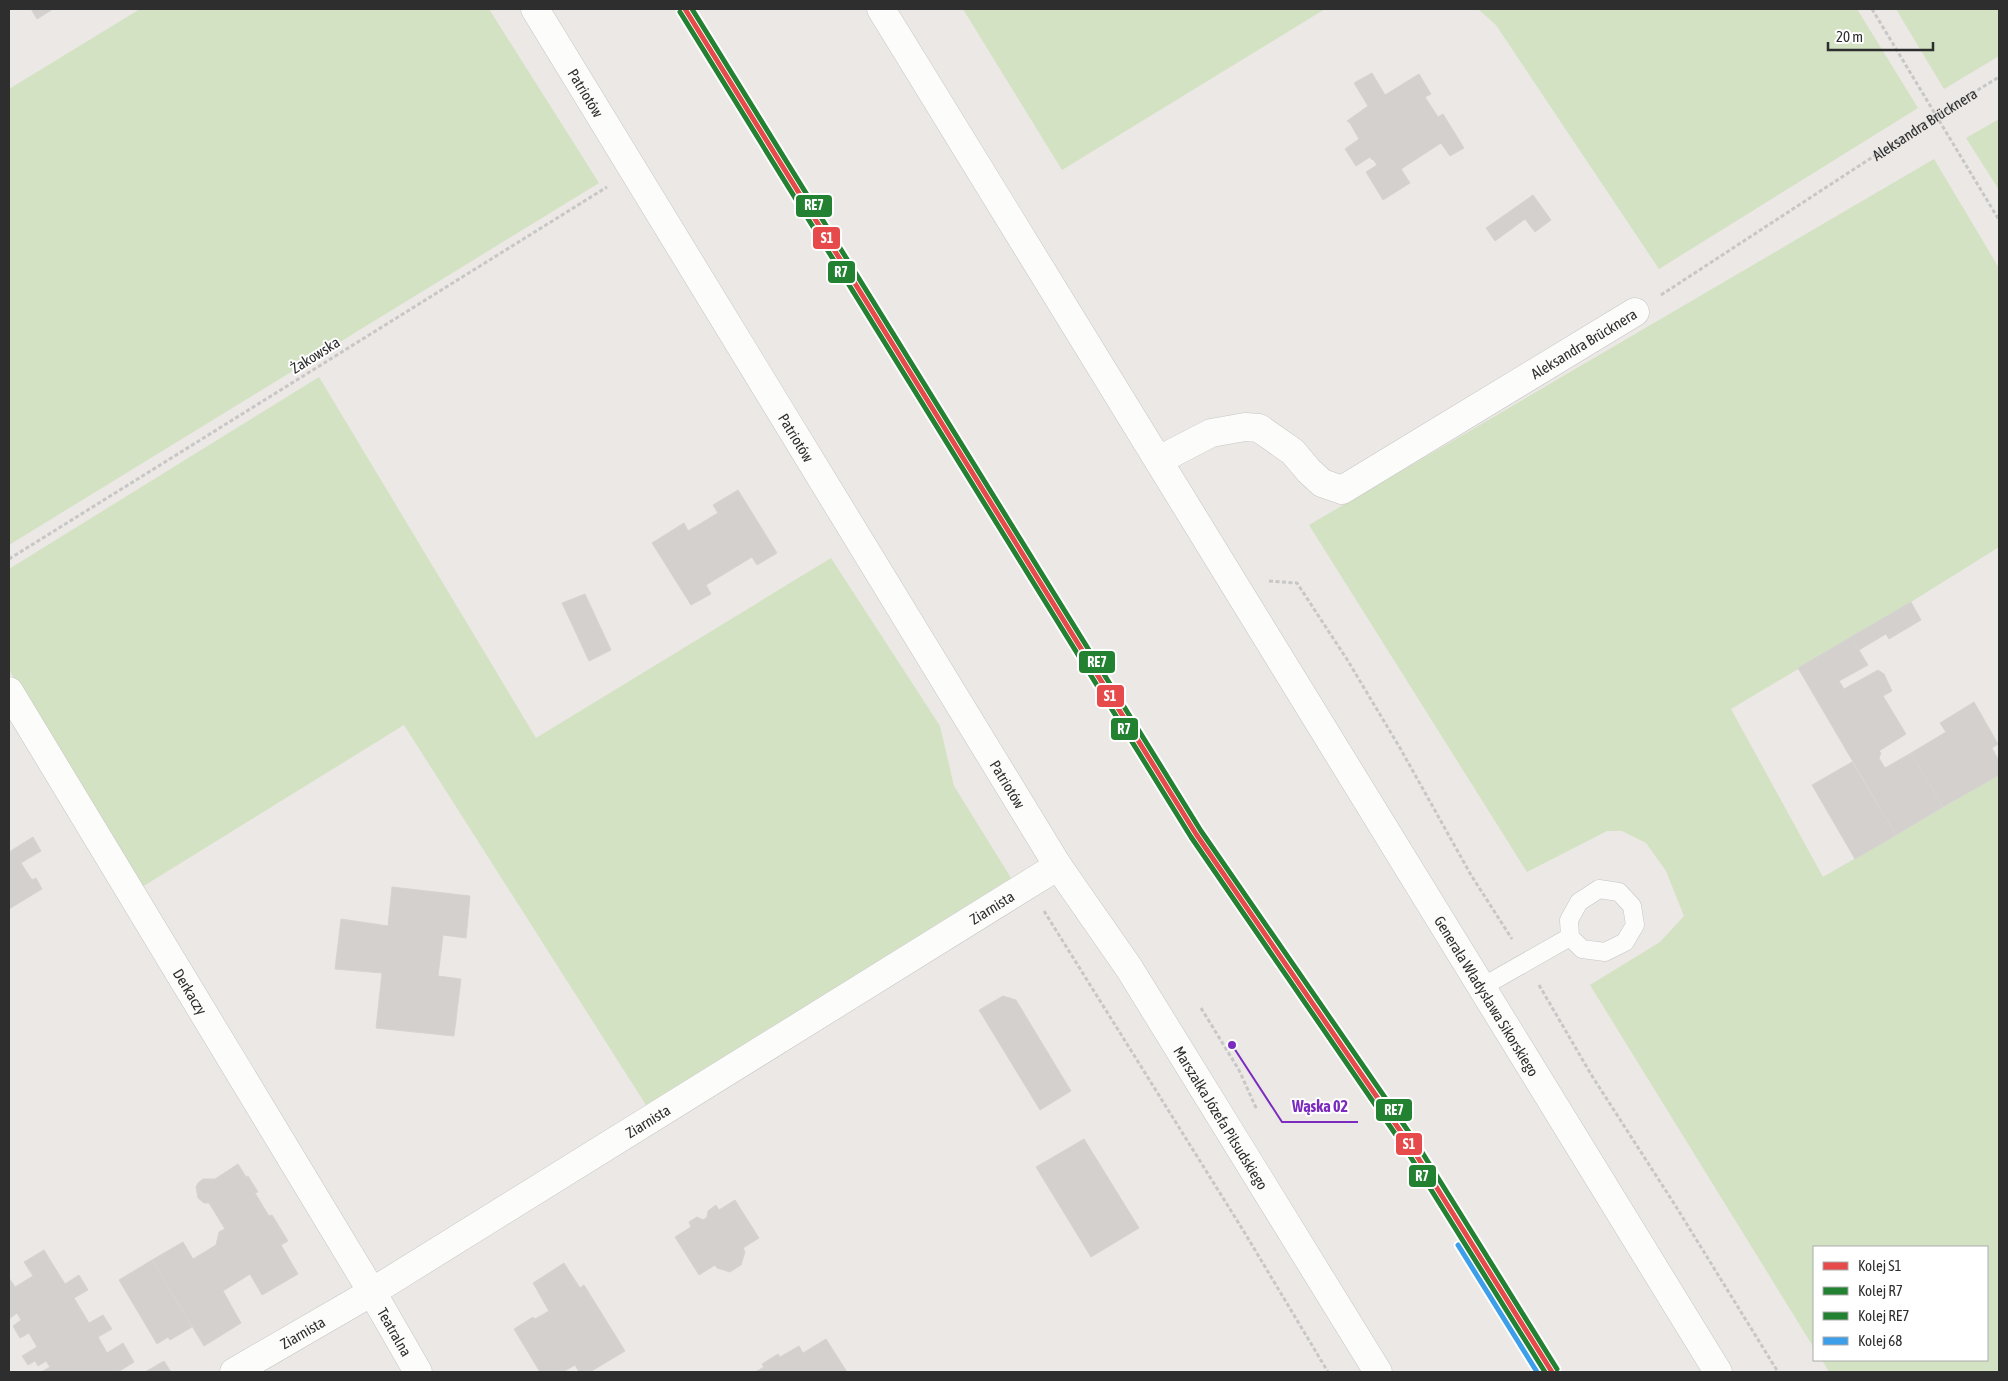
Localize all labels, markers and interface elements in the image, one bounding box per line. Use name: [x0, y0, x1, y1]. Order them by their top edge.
scale bar: [1828, 20, 1933, 52]
text: 20 m: [1836, 28, 1863, 45]
street label: Patriotów: [565, 65, 607, 120]
street label: Aleksandra Brücknera: [1869, 84, 1980, 164]
line badge: RE7: [795, 194, 833, 218]
text: RE7: [804, 197, 824, 213]
line badge: S1: [812, 226, 841, 250]
text: S1: [821, 230, 834, 246]
line badge: R7: [827, 260, 856, 284]
text: R7: [834, 264, 848, 280]
street label: Aleksandra Brücknera: [1527, 305, 1639, 382]
street label: Żakowska: [287, 333, 343, 377]
street label: Patriotów: [775, 410, 818, 465]
line badge: RE7: [1078, 650, 1116, 674]
text: RE7: [1087, 654, 1107, 670]
line badge: S1: [1096, 684, 1125, 708]
text: S1: [1104, 688, 1117, 704]
line badge: R7: [1110, 717, 1139, 741]
text: R7: [1117, 721, 1131, 737]
street label: Patriotów: [987, 757, 1029, 811]
street label: Ziarnista: [966, 887, 1017, 927]
street label: Generała Władysława Sikorskiego: [1431, 913, 1543, 1079]
street label: Derkaczy: [170, 965, 211, 1017]
street label: Marszałka Józefa Piłsudskiego: [1171, 1043, 1272, 1192]
callout: Wąska 02: [1282, 1091, 1358, 1122]
text: Wąska 02: [1291, 1097, 1348, 1115]
line badge: RE7: [1375, 1098, 1413, 1122]
street label: Ziarnista: [622, 1101, 673, 1141]
text: RE7: [1384, 1102, 1404, 1118]
line badge: S1: [1395, 1132, 1423, 1156]
text: S1: [1403, 1136, 1416, 1152]
line badge: R7: [1408, 1164, 1437, 1188]
text: R7: [1415, 1168, 1429, 1184]
legend: [1813, 1246, 1988, 1361]
text: Kolej S1: [1858, 1257, 1902, 1274]
text: Kolej R7: [1858, 1282, 1903, 1299]
street label: Teatralna: [374, 1304, 416, 1359]
text: Kolej RE7: [1858, 1307, 1909, 1324]
street label: Ziarnista: [277, 1313, 328, 1352]
text: Kolej 68: [1858, 1332, 1902, 1349]

